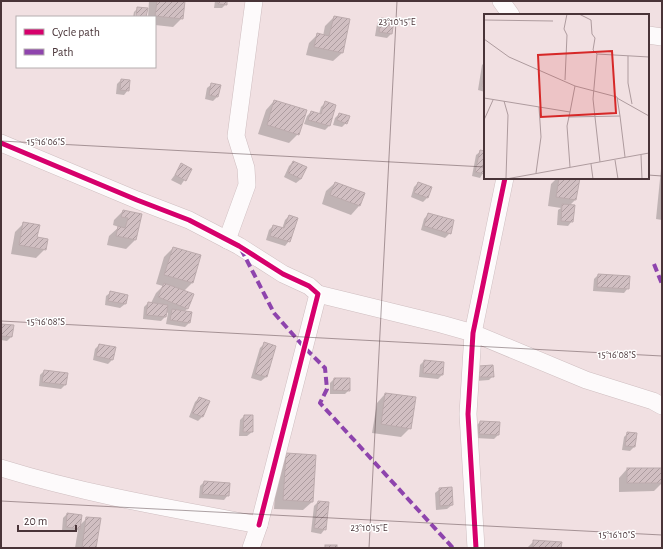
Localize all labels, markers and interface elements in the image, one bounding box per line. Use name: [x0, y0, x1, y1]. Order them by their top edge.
inset map: [484, 14, 649, 179]
legend: [16, 16, 156, 68]
text: 23°10'15"E: [378, 17, 416, 27]
text: Cycle path: [52, 26, 100, 39]
text: Path: [52, 46, 74, 58]
text: 15°16'06"S: [27, 137, 65, 147]
text: 15°16'08"S: [27, 317, 65, 327]
text: 15°16'08"S: [598, 350, 636, 360]
scale bar: [18, 507, 76, 533]
text: 20 m: [24, 515, 47, 527]
text: 23°10'15"E: [350, 523, 388, 533]
text: 15°16'10"S: [599, 530, 636, 540]

